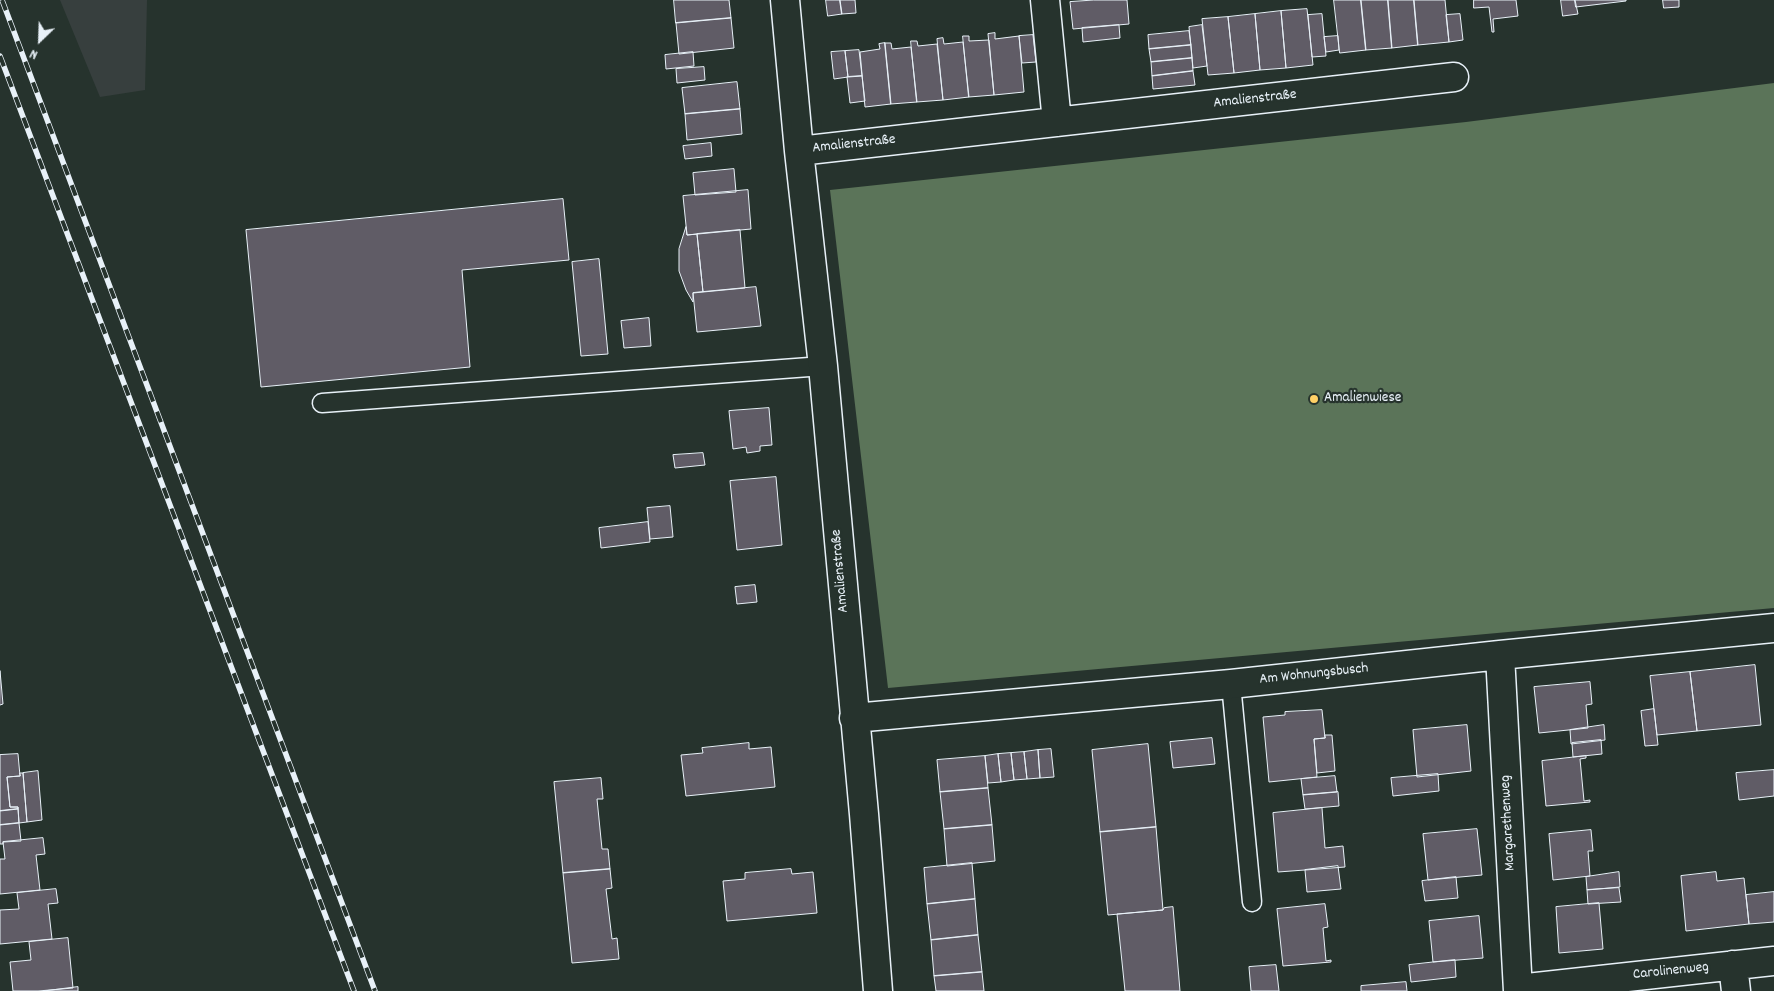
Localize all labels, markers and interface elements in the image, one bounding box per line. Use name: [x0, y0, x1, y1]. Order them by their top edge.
north arrow: [15, 15, 65, 65]
text: N: [27, 43, 41, 64]
street label: Amalienstraße: [1213, 87, 1297, 113]
street label: Amalienstraße: [812, 132, 896, 158]
place label: Amalienwiese: [1324, 390, 1401, 408]
marker: Amalienwiese: [1308, 393, 1320, 405]
street label: Amalienstraße: [828, 529, 854, 613]
street label: Am Wohnungsbusch: [1259, 660, 1369, 690]
street label: Margarethenweg: [1498, 775, 1520, 871]
street label: Carolinenweg: [1632, 959, 1710, 985]

